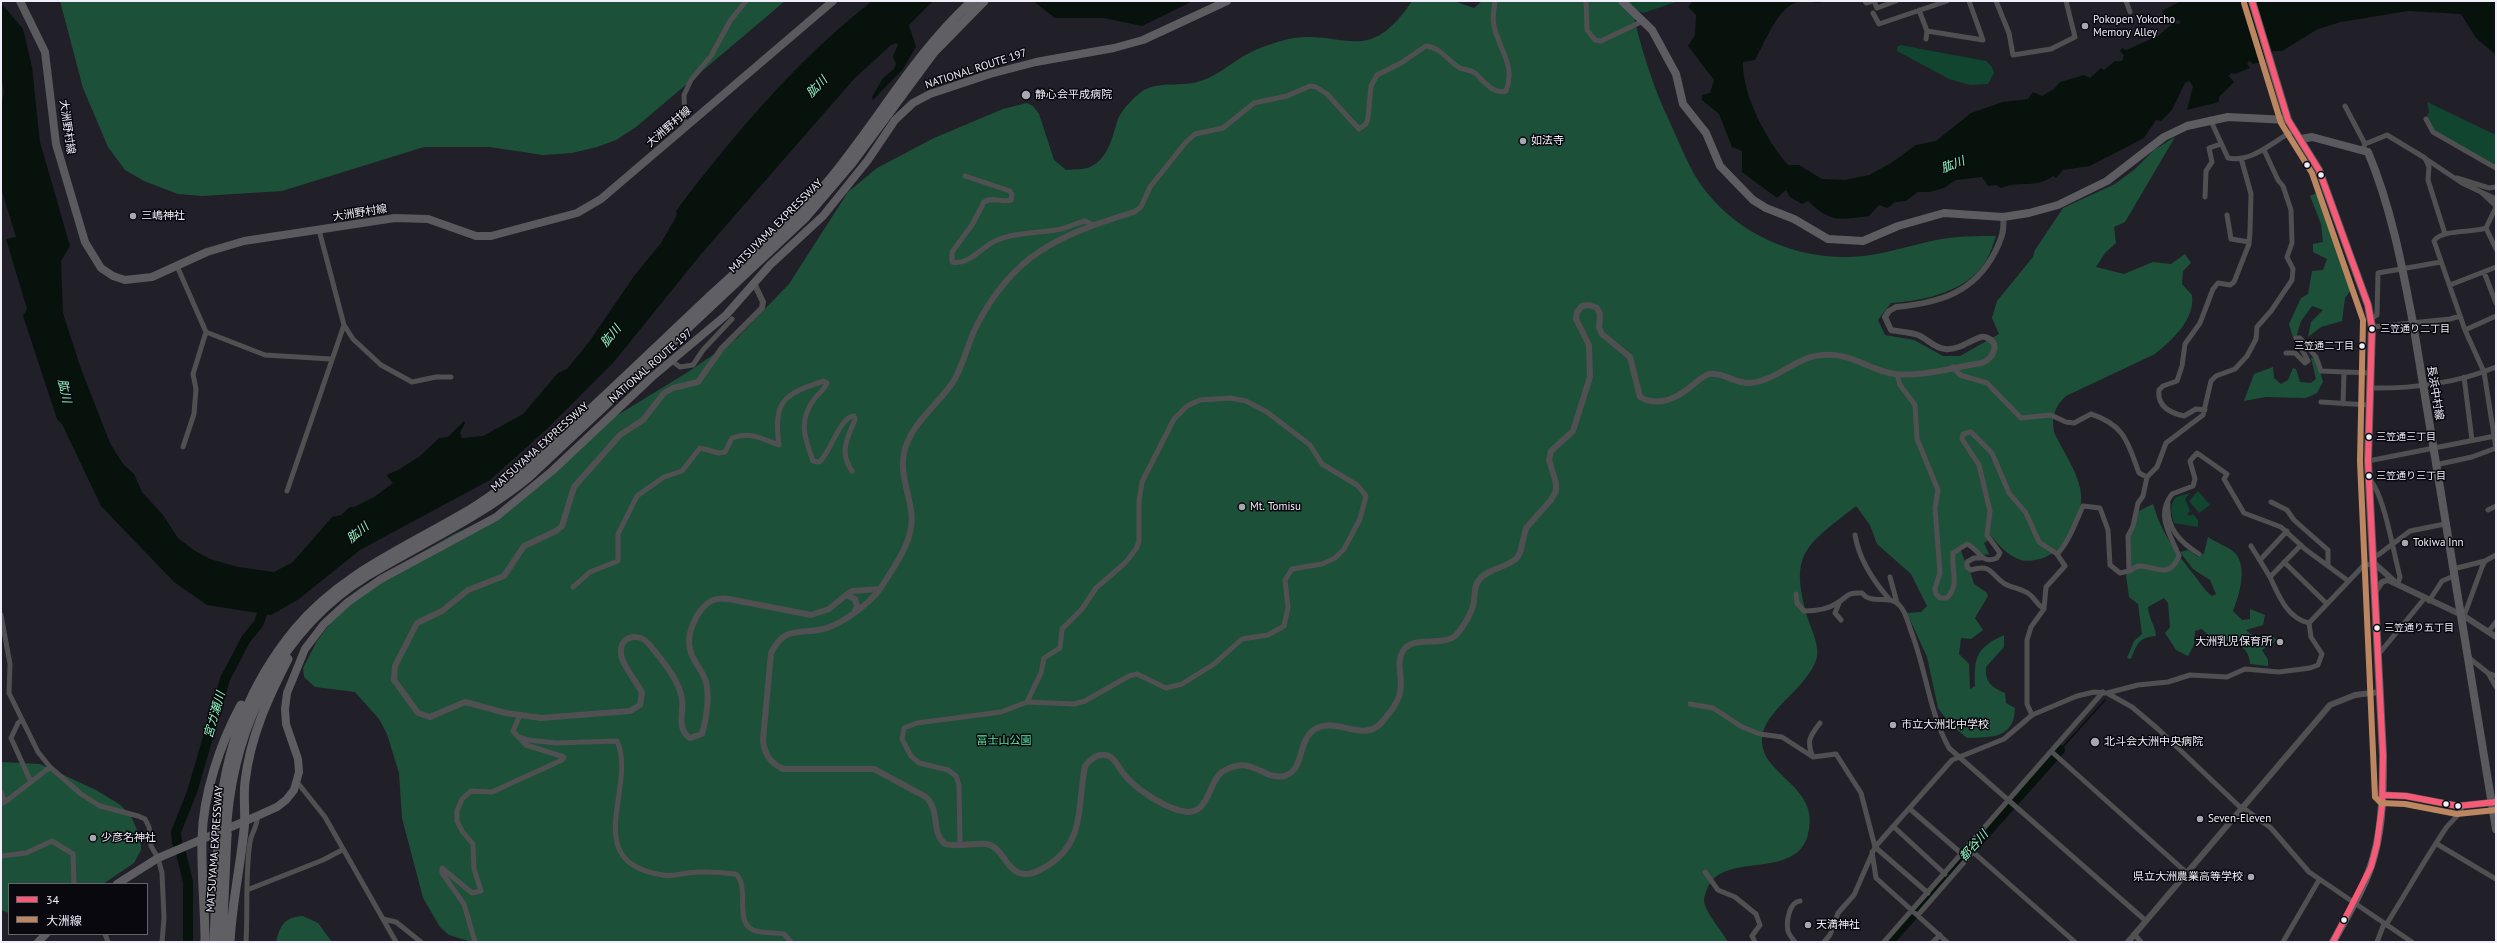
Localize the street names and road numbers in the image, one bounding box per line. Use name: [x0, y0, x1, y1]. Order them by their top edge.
street label: NATIONAL ROUTE 197: [924, 46, 1028, 92]
street label: 大洲野村線: [57, 99, 77, 155]
street label: 大洲野村線: [644, 104, 694, 150]
street label: MATSUYAMA EXPRESSWAY: [726, 176, 826, 276]
street label: 大洲野村線: [332, 202, 388, 224]
street label: NATIONAL ROUTE 197: [607, 326, 695, 406]
street label: 長浜中村線: [2424, 365, 2446, 421]
street label: MATSUYAMA EXPRESSWAY: [488, 400, 592, 494]
street label: MATSUYAMA EXPRESSWAY: [204, 785, 226, 913]

